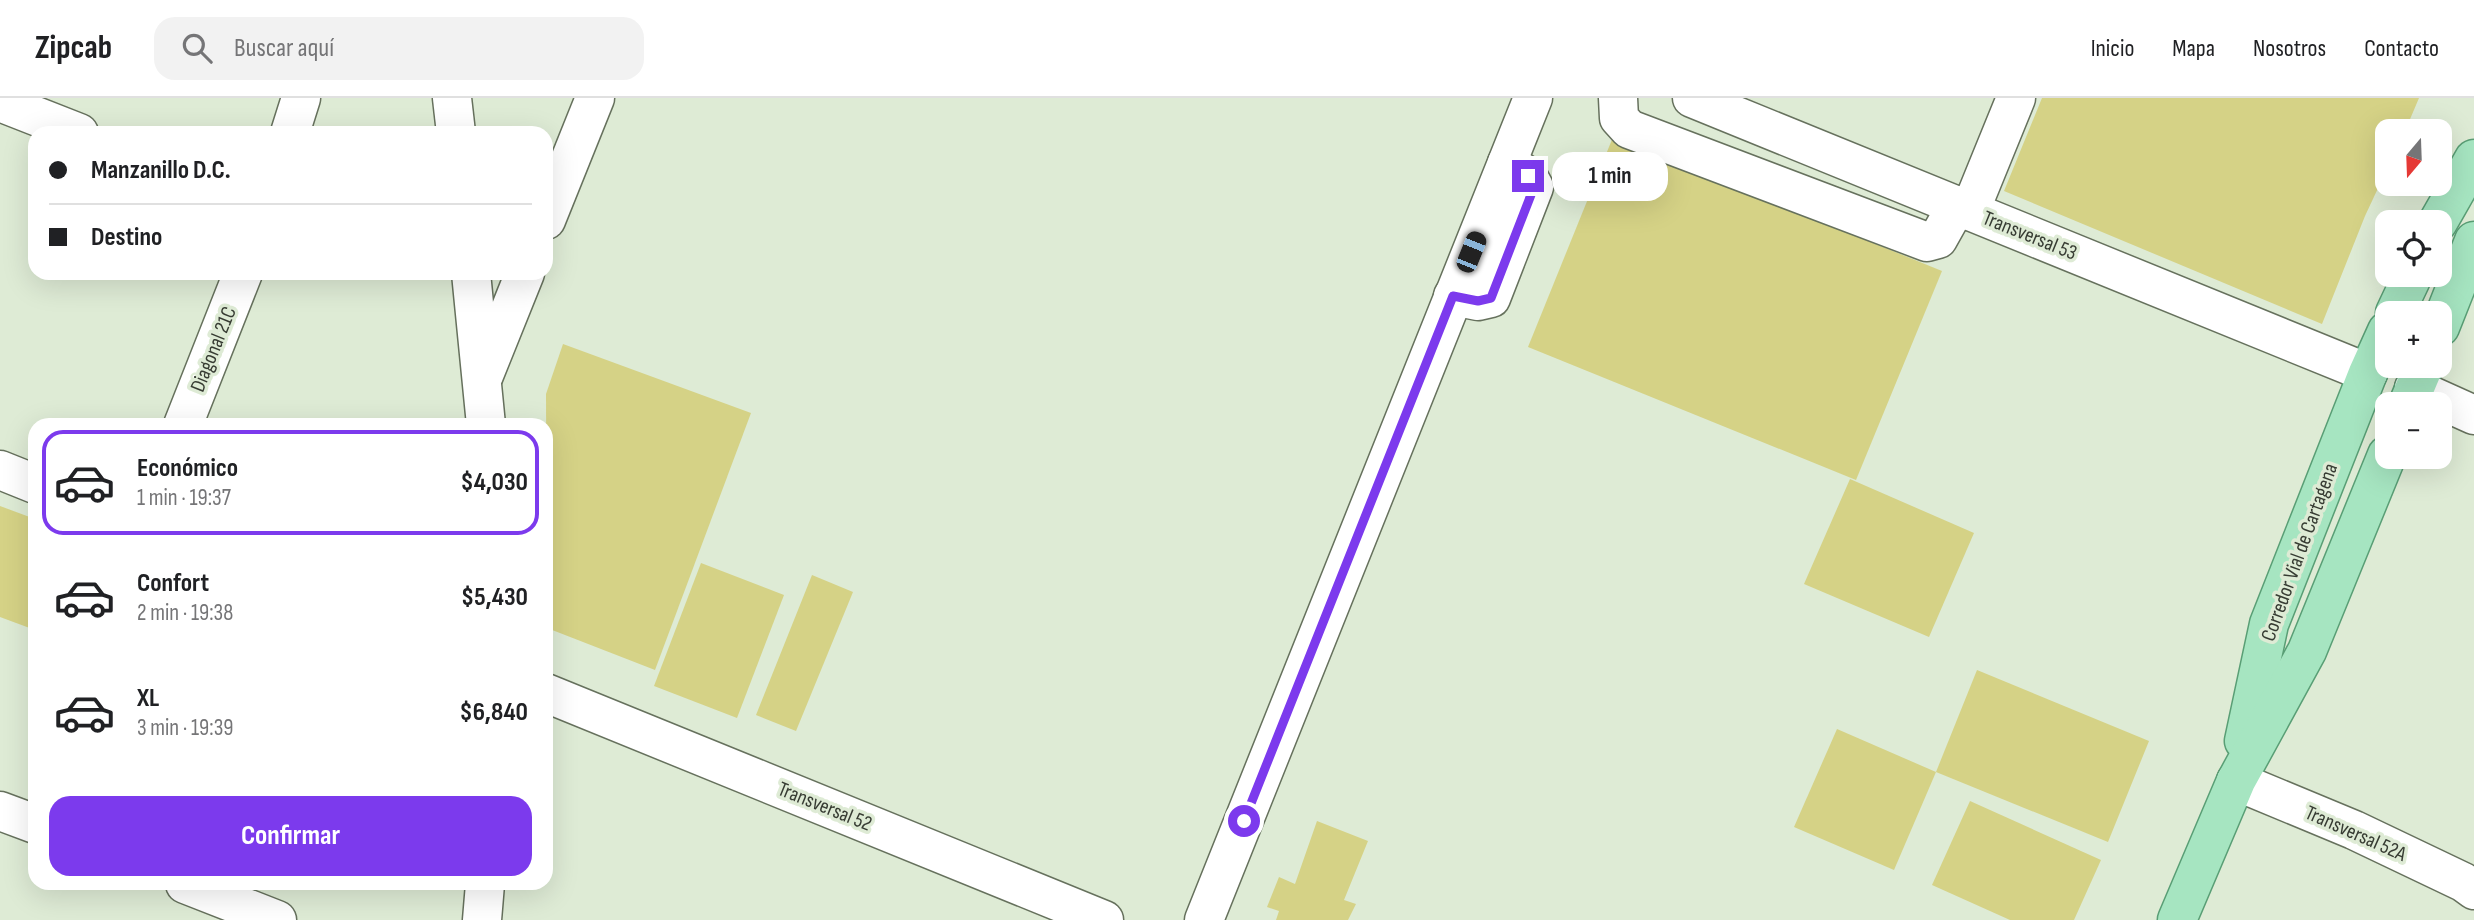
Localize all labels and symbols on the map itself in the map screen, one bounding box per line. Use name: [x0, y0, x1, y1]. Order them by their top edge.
north arrow: [2375, 119, 2452, 196]
callout: 1 min: [1552, 152, 1668, 200]
route end: [1512, 160, 1544, 192]
street label: Transversal 53: [1979, 205, 2081, 266]
car: [1454, 229, 1489, 275]
street label: Diagonal 21C: [185, 303, 242, 396]
street label: Corredor Vial de Cartagena: [2256, 460, 2343, 644]
street label: Transversal 52: [774, 776, 875, 837]
street label: Transversal 52A: [2301, 800, 2411, 867]
route start: [1228, 805, 1260, 837]

